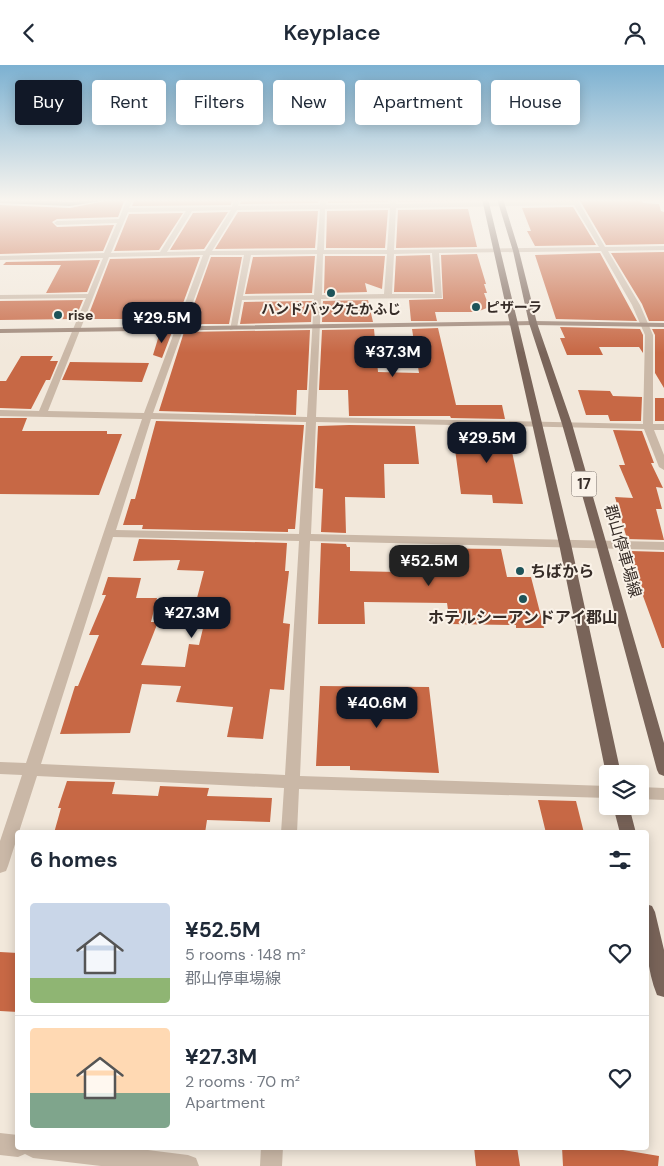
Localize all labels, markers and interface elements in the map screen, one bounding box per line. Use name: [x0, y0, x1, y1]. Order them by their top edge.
text: Keyplace: [283, 18, 381, 47]
icon: back: [15, 19, 43, 47]
icon: person: [621, 19, 649, 47]
chip: Buy: [15, 80, 82, 125]
chip: Rent: [92, 80, 166, 125]
chip: Filters: [176, 80, 263, 125]
chip: New: [273, 80, 345, 125]
chip: Apartment: [355, 80, 481, 125]
chip: House: [491, 80, 580, 125]
marker: ハンドバックたかふじ: [325, 287, 337, 299]
place label: ピザーラ: [486, 298, 542, 316]
place label: ハンドバックたかふじ: [261, 300, 401, 318]
pin: ¥29.5M: [121, 301, 203, 344]
marker: ピザーラ: [470, 301, 482, 313]
place label: rise: [68, 306, 93, 324]
text: ¥29.5M: [133, 307, 191, 328]
marker: rise: [52, 309, 64, 321]
pin: ¥37.3M: [352, 335, 434, 378]
text: ¥37.3M: [365, 341, 421, 362]
pin: ¥29.5M: [446, 421, 528, 464]
text: ¥29.5M: [458, 427, 516, 448]
road number: 17: [572, 471, 596, 497]
street label: 郡山停車場線: [600, 502, 646, 600]
pin: ¥52.5M: [388, 545, 470, 587]
text: ¥52.5M: [400, 550, 458, 571]
place label: ちばから: [530, 561, 594, 582]
marker: ちばから: [514, 565, 526, 577]
marker: ホテルシーアンドアイ郡山: [517, 593, 529, 605]
pin: ¥27.3M: [151, 597, 233, 639]
text: ¥27.3M: [164, 602, 220, 623]
place label: ホテルシーアンドアイ郡山: [428, 607, 618, 628]
pin: ¥40.6M: [336, 687, 418, 729]
text: ¥40.6M: [347, 692, 407, 713]
map controls: [599, 765, 649, 815]
button: layers: [599, 765, 649, 815]
text: 6 homes: [30, 846, 118, 874]
icon: filters: [606, 846, 634, 874]
text: ¥52.5M: [185, 916, 261, 944]
icon: home: [70, 923, 130, 983]
icon: heart: [606, 939, 634, 967]
text: 5 rooms · 148 m²: [185, 944, 306, 965]
text: 郡山停車場線: [185, 968, 281, 989]
text: ¥27.3M: [185, 1043, 257, 1071]
icon: home: [70, 1048, 130, 1108]
icon: heart: [606, 1064, 634, 1092]
text: 2 rooms · 70 m²: [185, 1071, 300, 1092]
text: Apartment: [185, 1092, 265, 1113]

